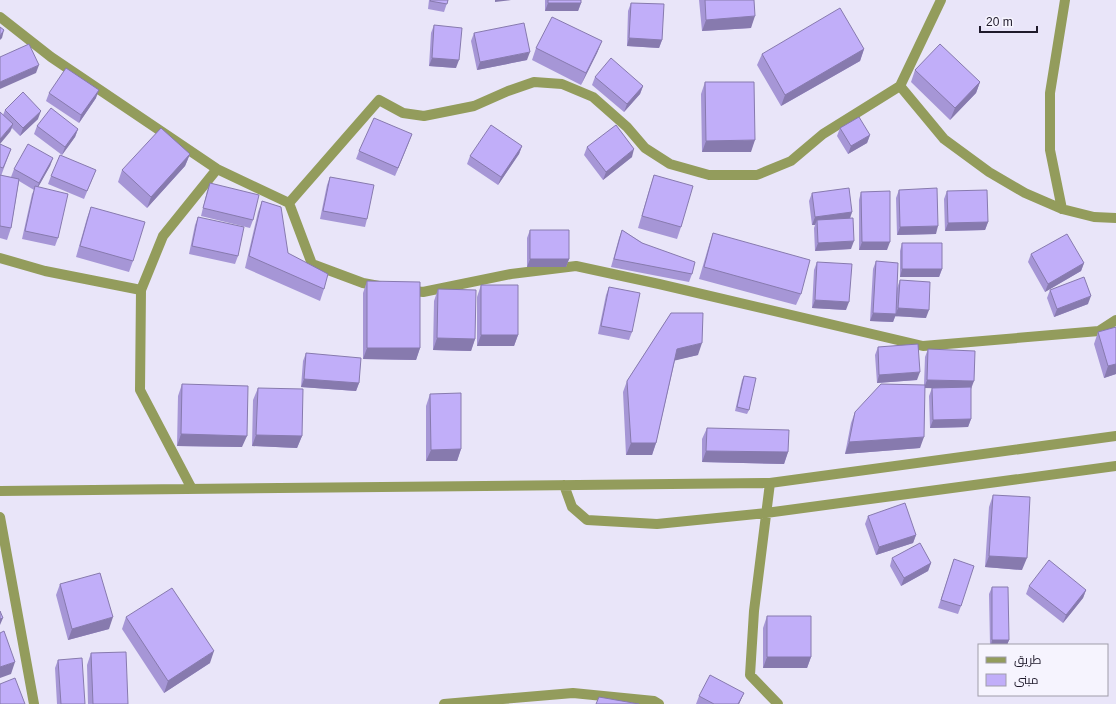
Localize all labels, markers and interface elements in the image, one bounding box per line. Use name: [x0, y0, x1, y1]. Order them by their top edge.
scale bar: [980, 8, 1037, 34]
text: 20 m: [986, 15, 1013, 29]
legend: [978, 644, 1108, 696]
text: طريق: [1014, 653, 1042, 667]
text: مبنى: [1014, 673, 1039, 687]

